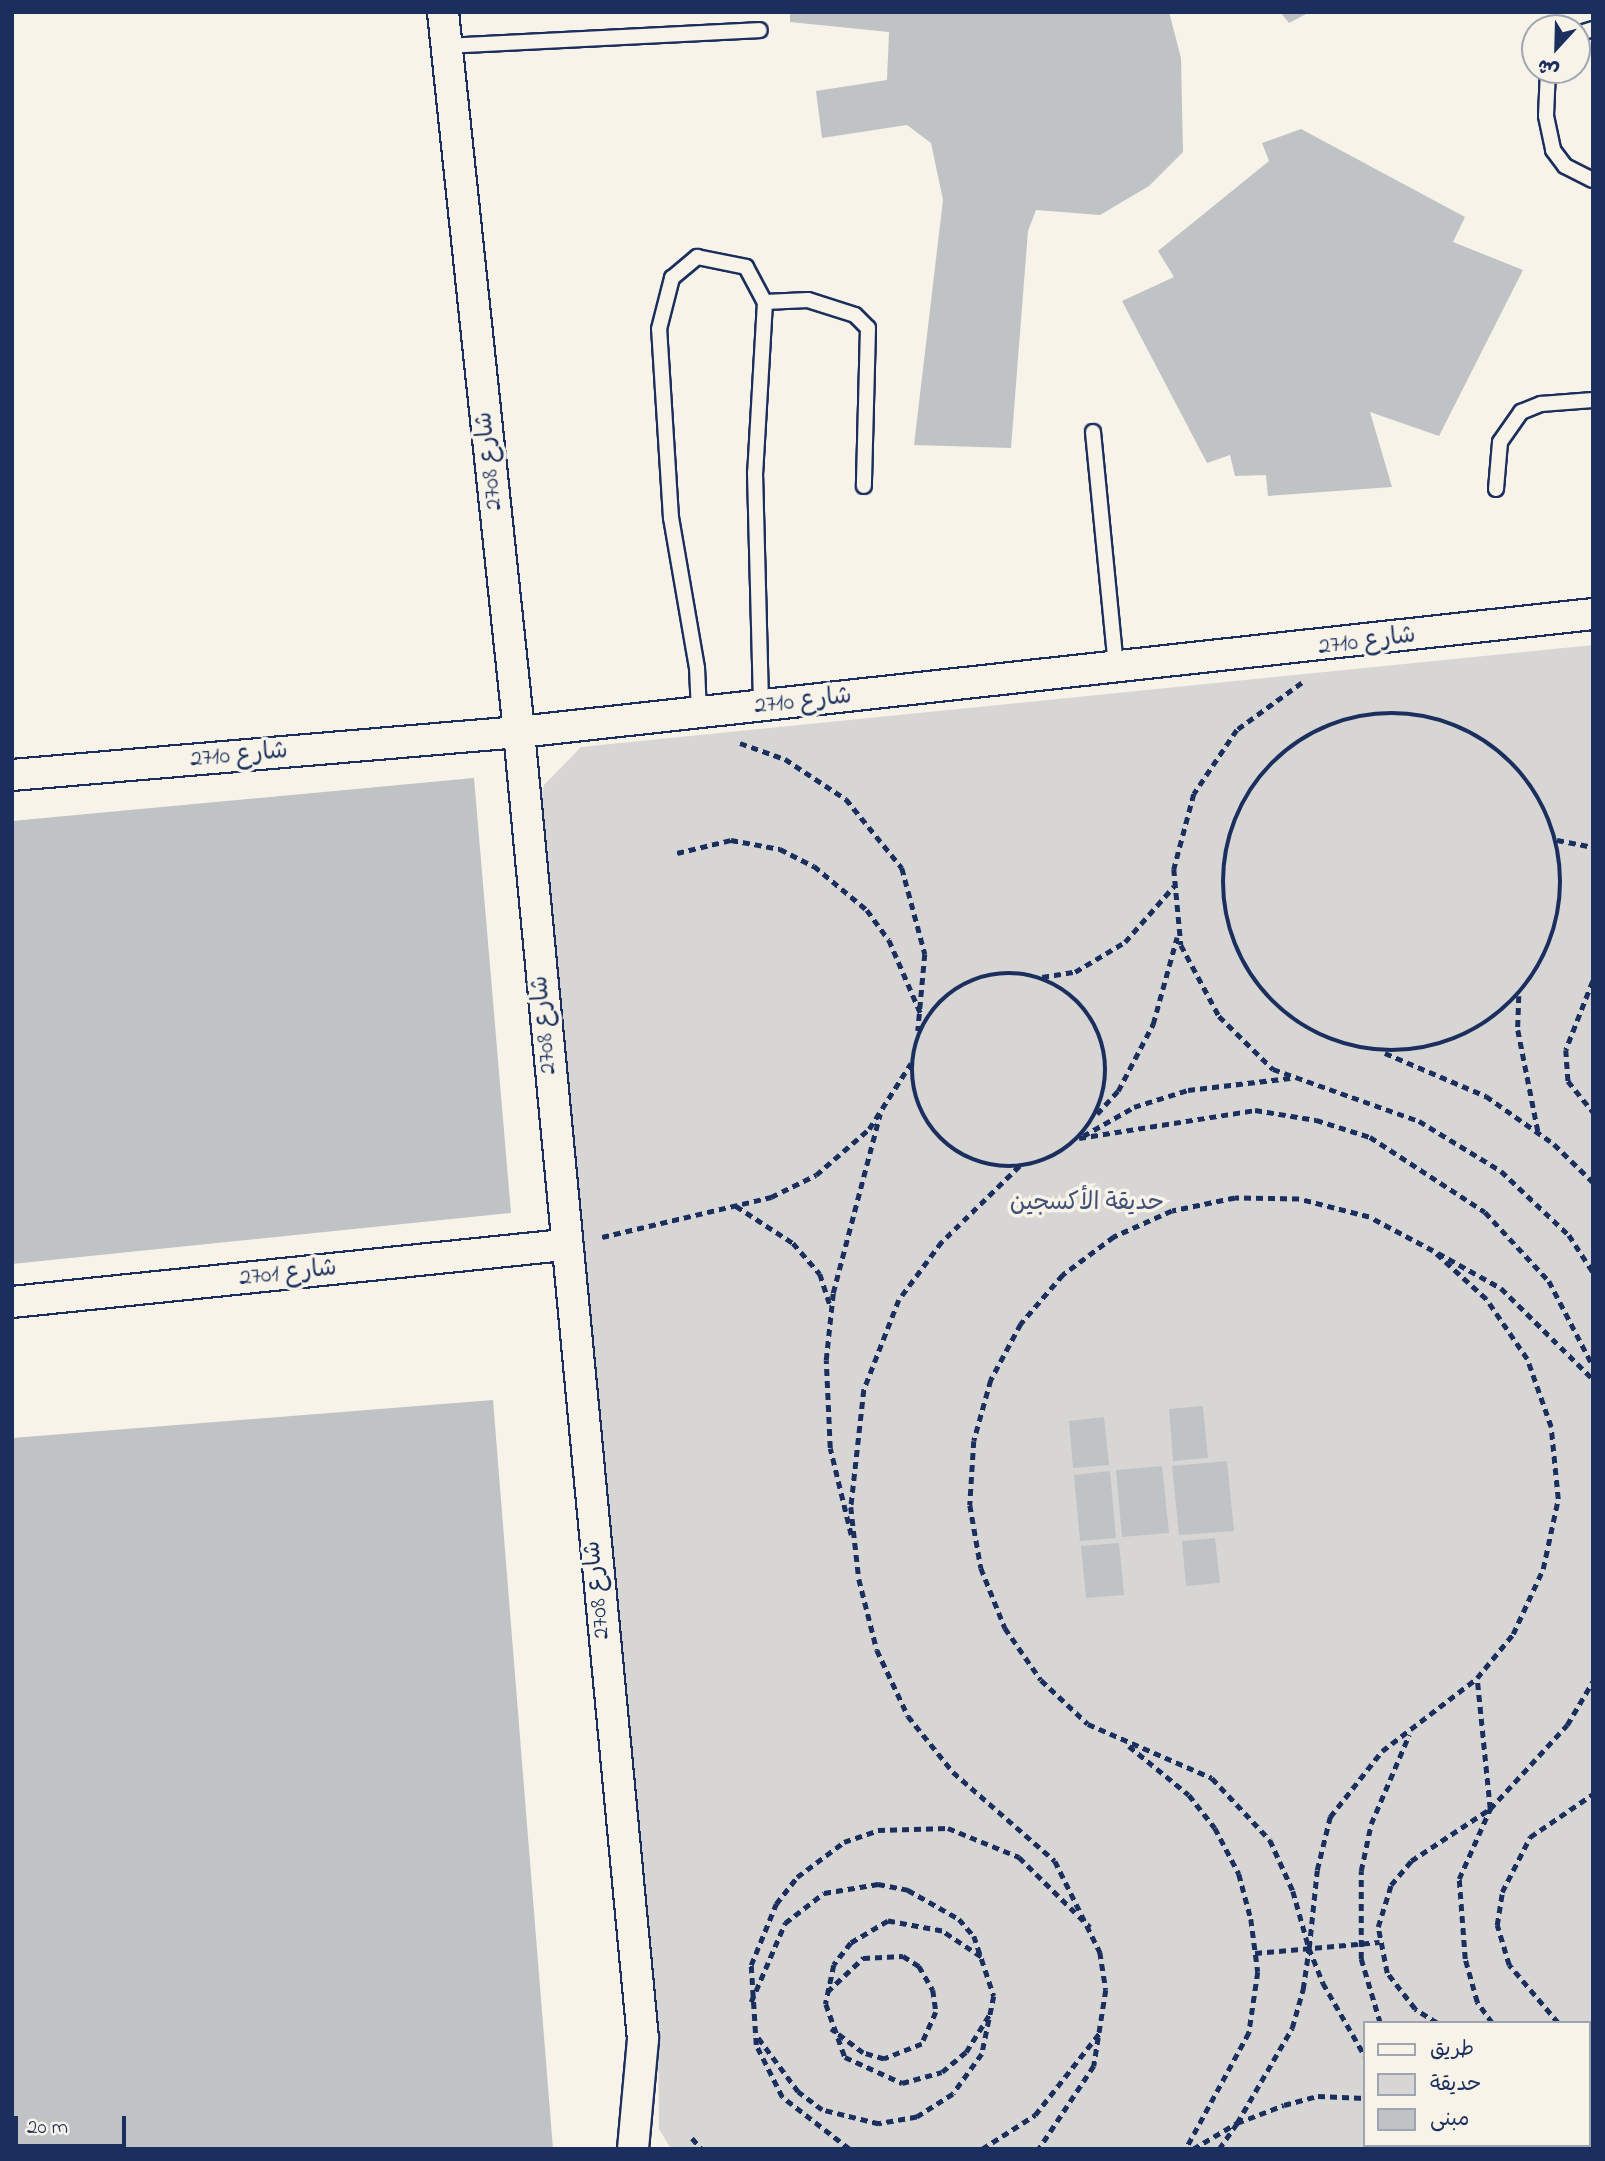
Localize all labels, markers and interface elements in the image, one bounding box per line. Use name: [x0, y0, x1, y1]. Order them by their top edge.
north arrow: [1521, 14, 1591, 84]
text: ش: [1534, 51, 1563, 84]
street label: شارع 2708: [470, 410, 510, 512]
street label: شارع 2710: [1317, 622, 1417, 662]
street label: شارع 2710: [753, 683, 853, 721]
street label: شارع 2710: [189, 737, 289, 775]
street label: شارع 2708: [526, 974, 564, 1076]
park label: حديقة الأكسجين: [1010, 1190, 1164, 1218]
street label: شارع 2701: [238, 1255, 338, 1293]
street label: شارع 2708: [578, 1539, 618, 1641]
legend: [1364, 2021, 1591, 2147]
text: طريق: [1430, 2035, 1474, 2065]
text: حديقة: [1430, 2070, 1481, 2100]
scale bar: [18, 2102, 130, 2146]
text: مبنى: [1430, 2105, 1469, 2135]
text: 20 m: [27, 2113, 68, 2143]

